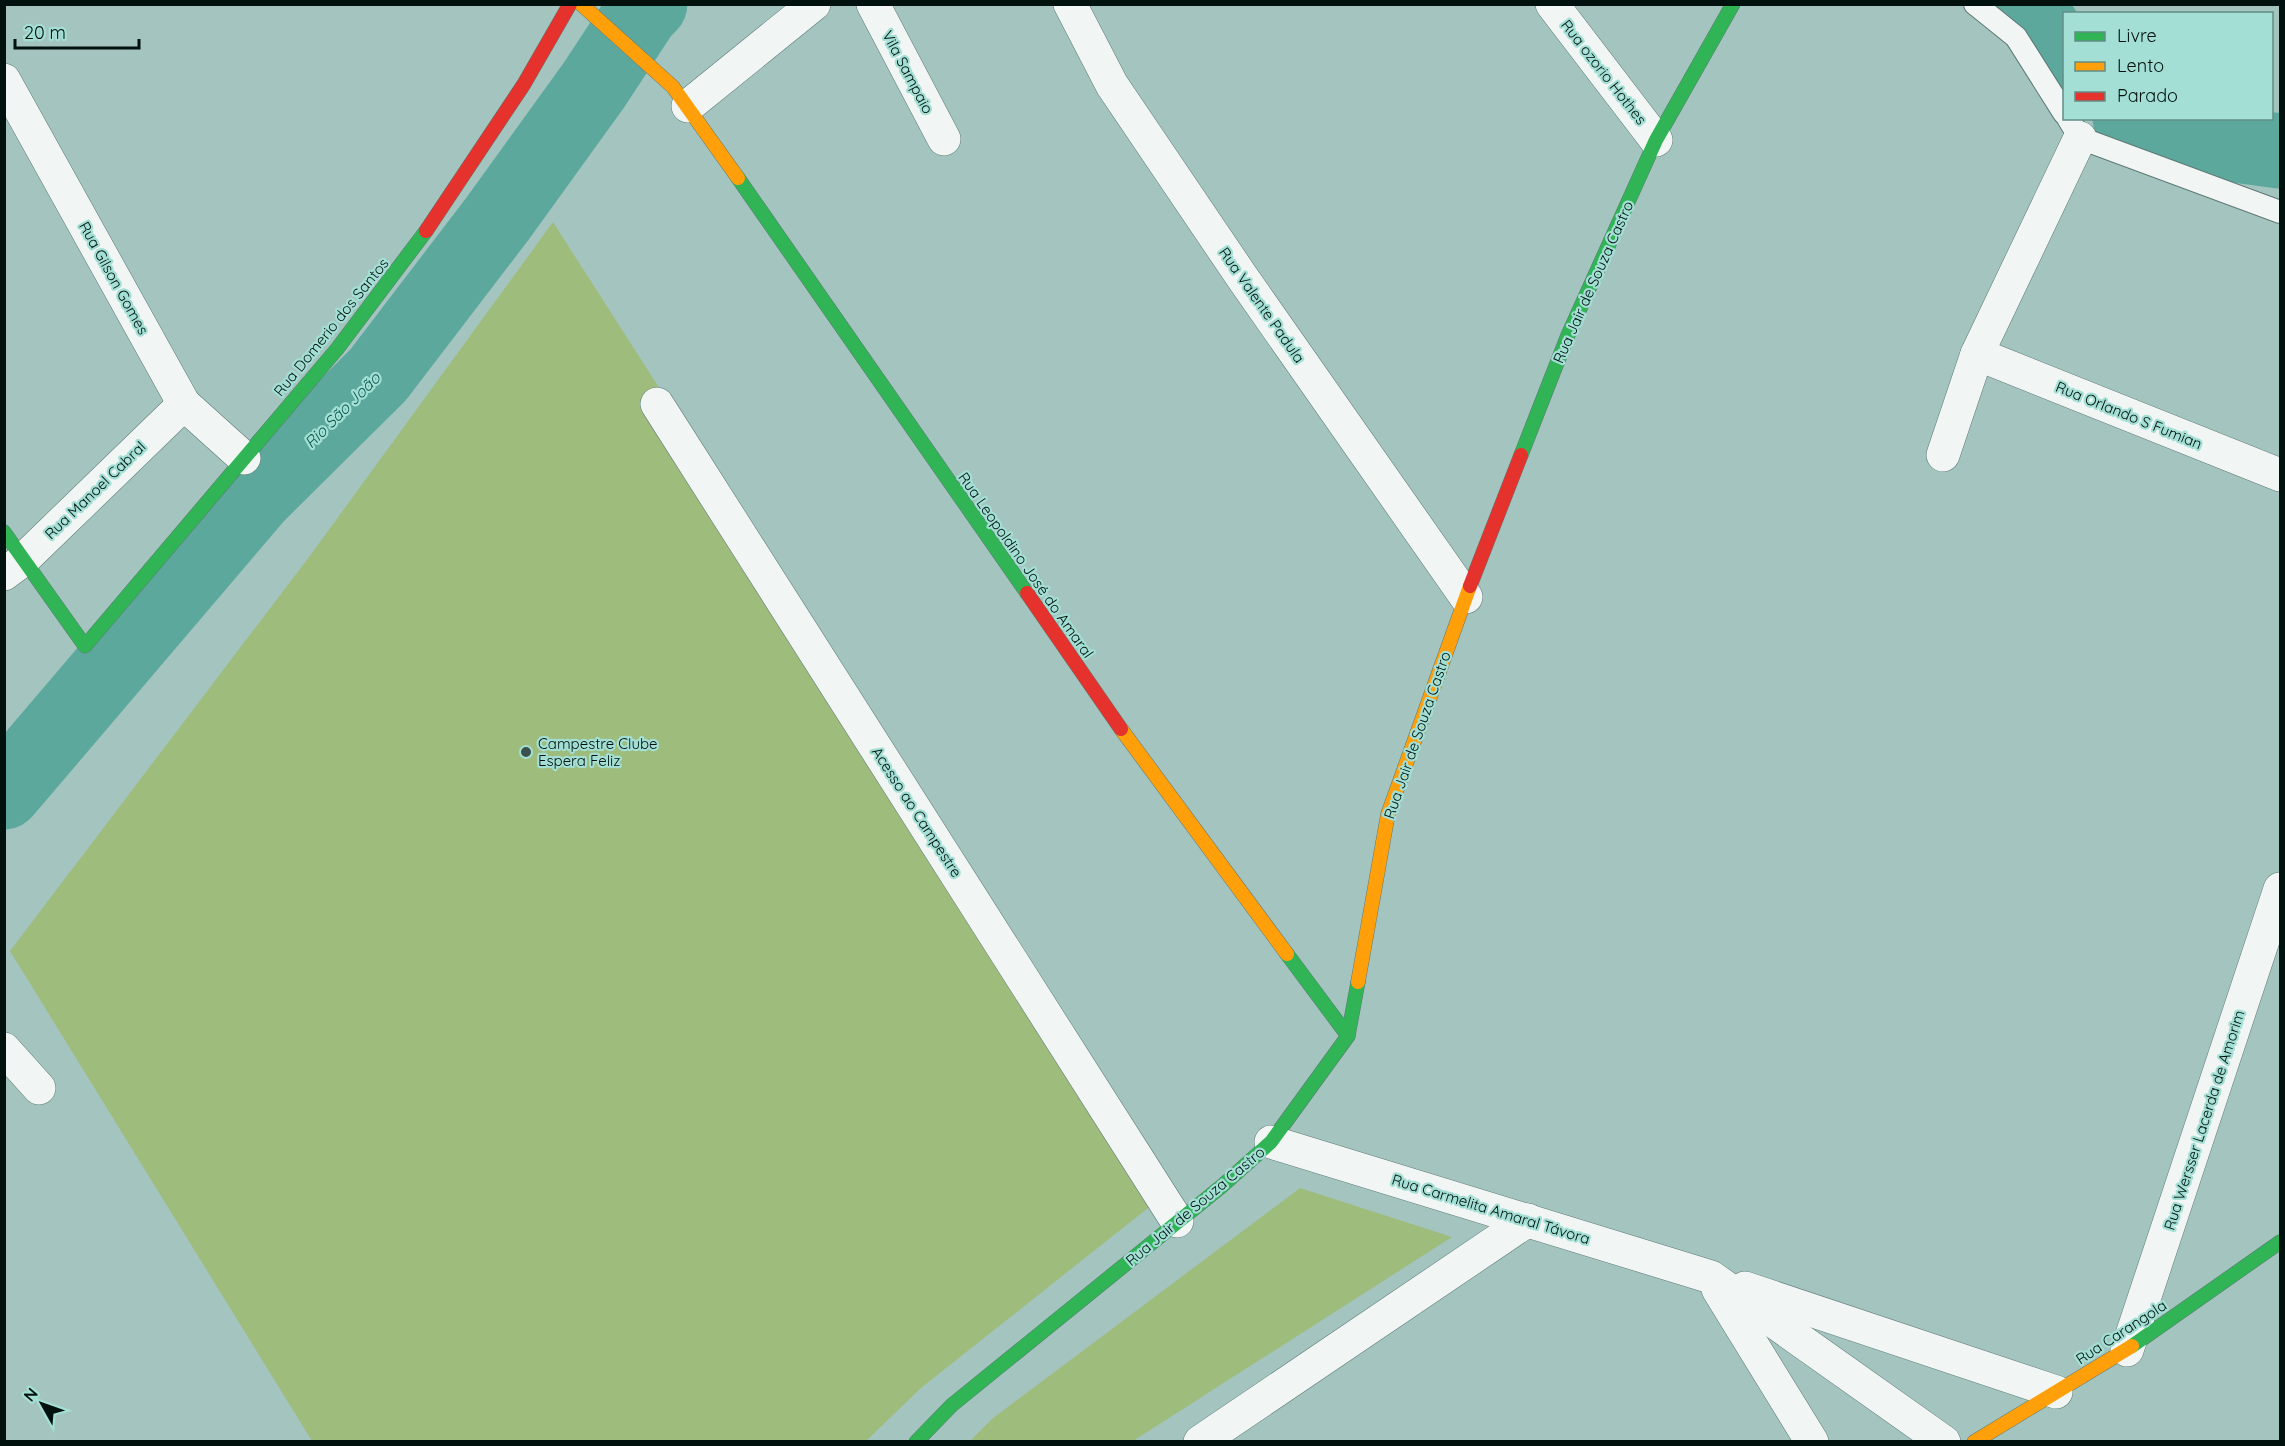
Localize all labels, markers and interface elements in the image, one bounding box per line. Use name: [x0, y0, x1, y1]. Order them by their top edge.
scale bar: [15, 12, 140, 50]
legend: [2063, 12, 2273, 120]
street label: Rua ozorio Hothes: [1557, 16, 1651, 128]
text: 20 m: [24, 21, 66, 44]
text: Livre: [2117, 24, 2157, 47]
street label: Vila Sampaio: [878, 27, 938, 117]
text: Lento: [2117, 54, 2164, 77]
text: Parado: [2117, 84, 2178, 107]
street label: Rua Jair de Souza Castro: [1549, 198, 1637, 366]
street label: Rua Gilson Gomes: [75, 218, 153, 338]
street label: Rua Valente Padula: [1215, 243, 1309, 367]
street label: Rua Domerio dos Santos: [269, 254, 393, 400]
water label: Rio São João: [300, 367, 385, 452]
street label: Rua Orlando S Fumian: [2053, 377, 2205, 453]
street label: Rua Manoel Cabral: [41, 437, 149, 543]
street label: Rua Leopoldino José do Amaral: [954, 468, 1098, 662]
street label: Rua Jair de Souza Castro: [1379, 649, 1455, 821]
place label: Campestre Clube Espera Feliz: [538, 734, 658, 770]
street label: Acesso ao Campestre: [868, 743, 966, 881]
marker: Campestre Clube Espera Feliz: [519, 745, 533, 759]
street label: Rua Wersser Lacerda de Amorim: [2159, 1008, 2249, 1232]
street label: Rua Jair de Souza Castro: [1122, 1142, 1268, 1270]
street label: Rua Carmelita Amaral Távora: [1390, 1170, 1592, 1248]
street label: Rua Carangola: [2072, 1296, 2170, 1368]
north arrow: [12, 1374, 72, 1434]
text: N: [19, 1383, 42, 1405]

